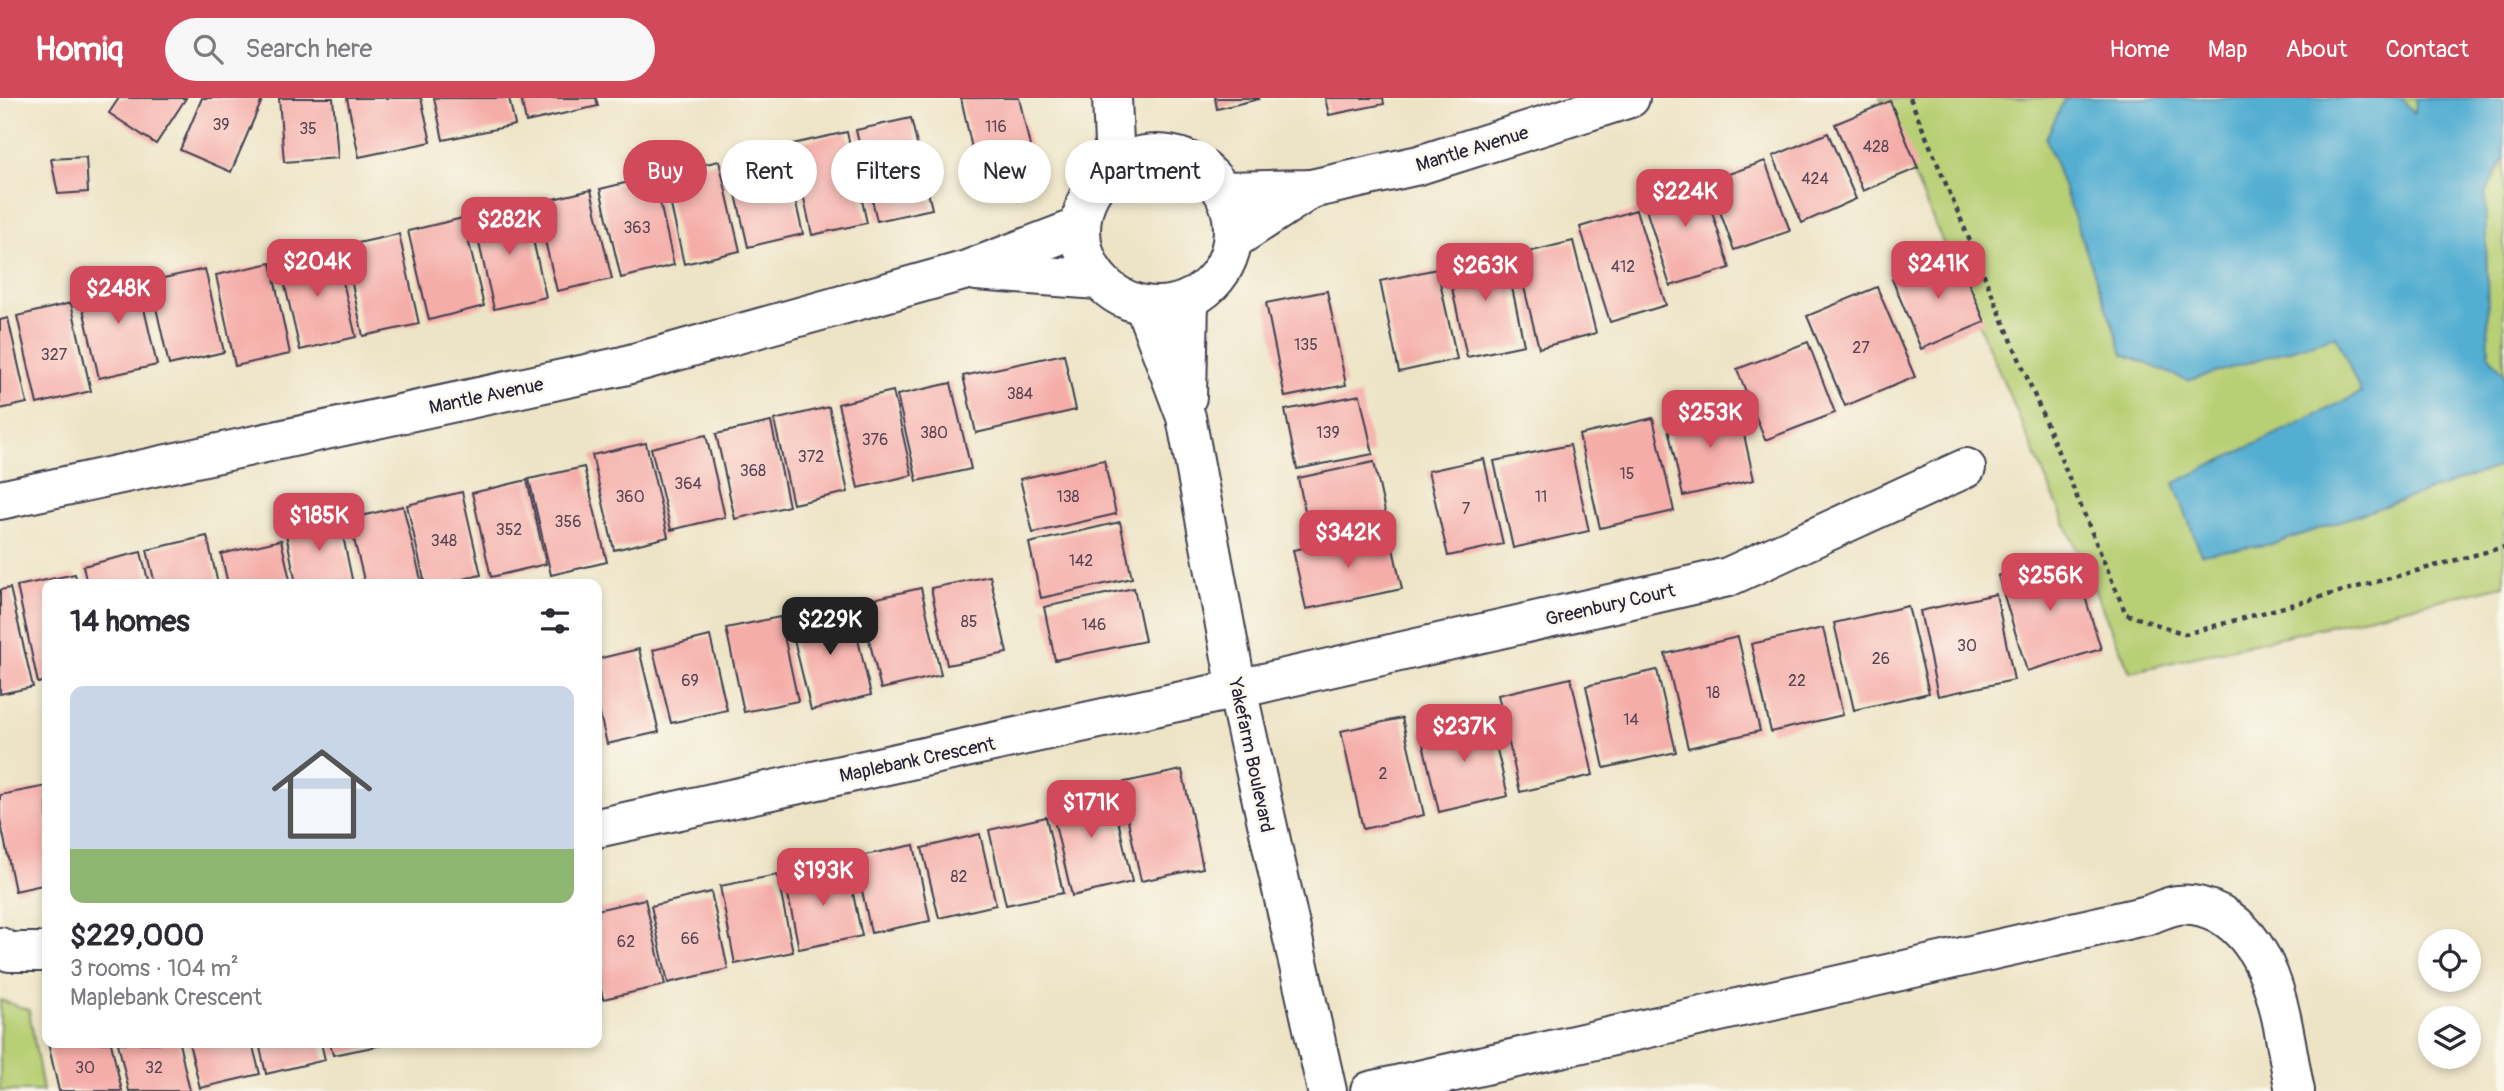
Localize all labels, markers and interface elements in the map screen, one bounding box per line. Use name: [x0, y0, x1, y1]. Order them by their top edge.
search box: [165, 18, 655, 81]
text: Homiq: [35, 29, 123, 70]
icon: search: [189, 30, 227, 68]
text: Search here: [245, 33, 372, 65]
text: Home: [2109, 35, 2170, 64]
text: Map: [2208, 35, 2248, 64]
text: About: [2286, 35, 2348, 64]
text: Contact: [2386, 35, 2469, 64]
house number: 39: [212, 115, 230, 135]
house number: 116: [985, 117, 1007, 137]
house number: 35: [299, 119, 317, 139]
street label: Mantle Avenue: [1413, 120, 1532, 177]
house number: 428: [1863, 137, 1889, 157]
chip: Buy: [623, 140, 707, 203]
chip: Rent: [721, 140, 817, 203]
chip: Filters: [831, 140, 944, 203]
chip: New: [958, 140, 1051, 203]
chip: Apartment: [1065, 140, 1225, 203]
house number: 424: [1801, 169, 1829, 189]
pin: $224K: [1636, 170, 1734, 229]
text: $224K: [1652, 177, 1718, 206]
pin: $282K: [460, 198, 558, 257]
text: $282K: [477, 205, 541, 234]
house number: 363: [623, 218, 651, 238]
pin: $204K: [268, 240, 366, 299]
pin: $241K: [1889, 242, 1987, 301]
pin: $263K: [1436, 244, 1534, 303]
text: $204K: [283, 247, 351, 276]
text: $241K: [1907, 249, 1969, 278]
text: $263K: [1452, 251, 1518, 280]
house number: 412: [1611, 257, 1635, 277]
pin: $248K: [69, 266, 167, 326]
text: $248K: [86, 274, 150, 303]
house number: 135: [1294, 335, 1318, 355]
house number: 27: [1852, 338, 1870, 358]
house number: 327: [41, 345, 68, 365]
street label: Mantle Avenue: [427, 372, 546, 420]
house number: 384: [1007, 384, 1033, 404]
pin: $253K: [1661, 390, 1759, 450]
text: $253K: [1678, 398, 1742, 427]
house number: 380: [920, 423, 948, 443]
house number: 139: [1316, 423, 1340, 443]
house number: 376: [862, 430, 888, 450]
house number: 372: [798, 447, 824, 467]
house number: 368: [740, 461, 766, 481]
house number: 15: [1620, 464, 1634, 484]
house number: 364: [674, 474, 702, 494]
house number: 360: [615, 487, 645, 507]
house number: 138: [1056, 487, 1080, 507]
house number: 11: [1535, 487, 1547, 507]
pin: $185K: [270, 494, 368, 553]
house number: 7: [1462, 499, 1471, 519]
text: $185K: [289, 501, 349, 530]
pin: $342K: [1299, 510, 1397, 570]
house number: 356: [555, 512, 581, 532]
text: $342K: [1315, 518, 1381, 547]
house number: 352: [496, 520, 522, 540]
house number: 348: [431, 531, 457, 551]
house number: 142: [1069, 551, 1093, 571]
pin: $256K: [2001, 554, 2099, 613]
text: $256K: [2017, 561, 2083, 590]
street label: Greenbury Court: [1543, 578, 1678, 632]
pin: $229K: [781, 598, 879, 657]
icon: filters: [536, 602, 574, 640]
text: 14 homes: [70, 603, 190, 640]
text: $229K: [798, 605, 862, 634]
house number: 85: [961, 612, 977, 632]
house number: 146: [1082, 615, 1106, 635]
house number: 30: [1957, 636, 1977, 656]
house number: 26: [1872, 649, 1890, 669]
house number: 69: [681, 671, 699, 691]
house number: 22: [1788, 671, 1806, 691]
street label: Yakefarm Boulevard: [1223, 675, 1279, 835]
house number: 18: [1706, 683, 1720, 703]
pin: $237K: [1415, 704, 1513, 764]
house number: 14: [1623, 710, 1639, 730]
text: $237K: [1432, 712, 1496, 741]
icon: home: [259, 731, 385, 857]
street label: Maplebank Crescent: [837, 732, 998, 788]
house number: 2: [1379, 764, 1388, 784]
pin: $171K: [1042, 780, 1140, 840]
text: $171K: [1063, 788, 1119, 817]
pin: $193K: [774, 848, 872, 908]
text: $193K: [793, 856, 853, 885]
house number: 82: [950, 867, 968, 887]
text: $229,000: [70, 917, 204, 954]
house number: 66: [681, 929, 699, 949]
map controls: [2418, 929, 2481, 1069]
button: locate: [2418, 929, 2481, 992]
house number: 62: [617, 932, 635, 952]
text: 3 rooms · 104 m²: [70, 954, 239, 983]
text: Maplebank Crescent: [70, 983, 262, 1012]
button: layers: [2418, 1006, 2481, 1069]
house number: 30: [75, 1058, 95, 1078]
house number: 32: [145, 1058, 163, 1078]

